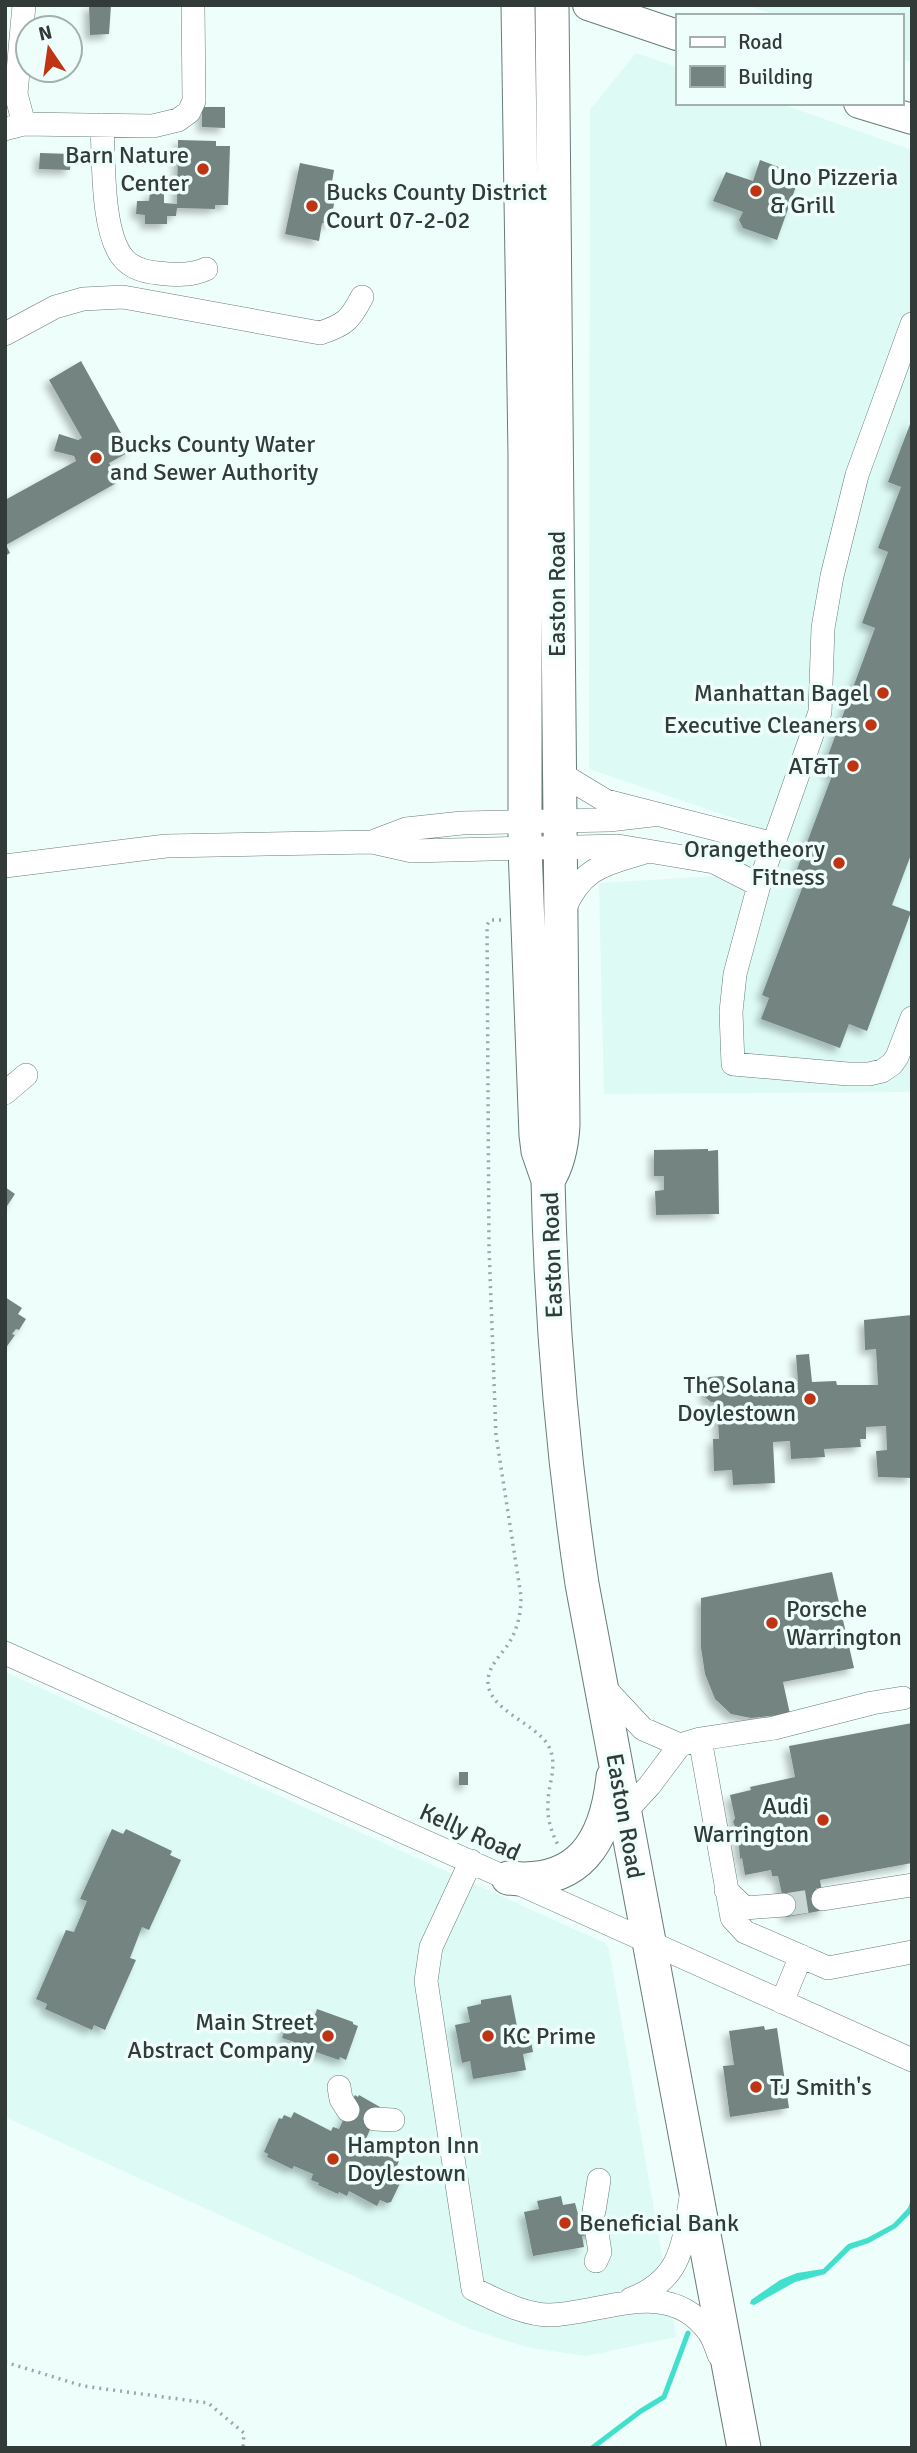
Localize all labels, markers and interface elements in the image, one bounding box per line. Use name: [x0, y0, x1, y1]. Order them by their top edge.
north arrow: [14, 14, 84, 84]
legend: [676, 14, 903, 105]
text: N: [36, 20, 55, 47]
text: Road: [738, 29, 783, 55]
text: Building: [738, 64, 813, 90]
place label: Barn Nature Center: [65, 140, 189, 198]
marker: Barn Nature Center: [195, 161, 211, 177]
place label: Uno Pizzeria & Grill: [770, 162, 898, 220]
place label: Bucks County District Court 07-2-02: [326, 177, 547, 235]
marker: Uno Pizzeria & Grill: [748, 183, 764, 199]
marker: Bucks County District Court 07-2-02: [304, 198, 320, 214]
place label: Bucks County Water and Sewer Authority: [110, 429, 318, 487]
marker: Bucks County Water and Sewer Authority: [88, 450, 104, 466]
street label: Easton Road: [542, 531, 572, 657]
place label: Manhattan Bagel: [694, 678, 869, 708]
marker: Manhattan Bagel: [875, 685, 891, 701]
place label: Executive Cleaners: [664, 710, 857, 740]
marker: Executive Cleaners: [863, 717, 879, 733]
place label: AT&T: [788, 751, 839, 781]
marker: AT&T: [845, 758, 861, 774]
place label: Orangetheory Fitness: [684, 834, 825, 892]
marker: Orangetheory Fitness: [831, 855, 847, 871]
street label: Easton Road: [535, 1191, 569, 1319]
place label: The Solana Doylestown: [677, 1370, 796, 1428]
marker: The Solana Doylestown: [802, 1391, 818, 1407]
place label: Porsche Warrington: [786, 1594, 902, 1652]
marker: Porsche Warrington: [764, 1615, 780, 1631]
street label: Easton Road: [599, 1751, 651, 1881]
place label: Audi Warrington: [693, 1791, 809, 1849]
street label: Kelly Road: [415, 1796, 525, 1868]
marker: Audi Warrington: [815, 1812, 831, 1828]
place label: Main Street Abstract Company: [127, 2007, 314, 2065]
place label: KC Prime: [502, 2021, 596, 2051]
marker: Main Street Abstract Company: [320, 2028, 336, 2044]
marker: KC Prime: [480, 2028, 496, 2044]
place label: TJ Smith's: [770, 2072, 872, 2102]
marker: TJ Smith's: [748, 2079, 764, 2095]
place label: Hampton Inn Doylestown: [347, 2130, 479, 2188]
marker: Hampton Inn Doylestown: [325, 2151, 341, 2167]
place label: Beneficial Bank: [579, 2208, 739, 2238]
marker: Beneficial Bank: [557, 2215, 573, 2231]

